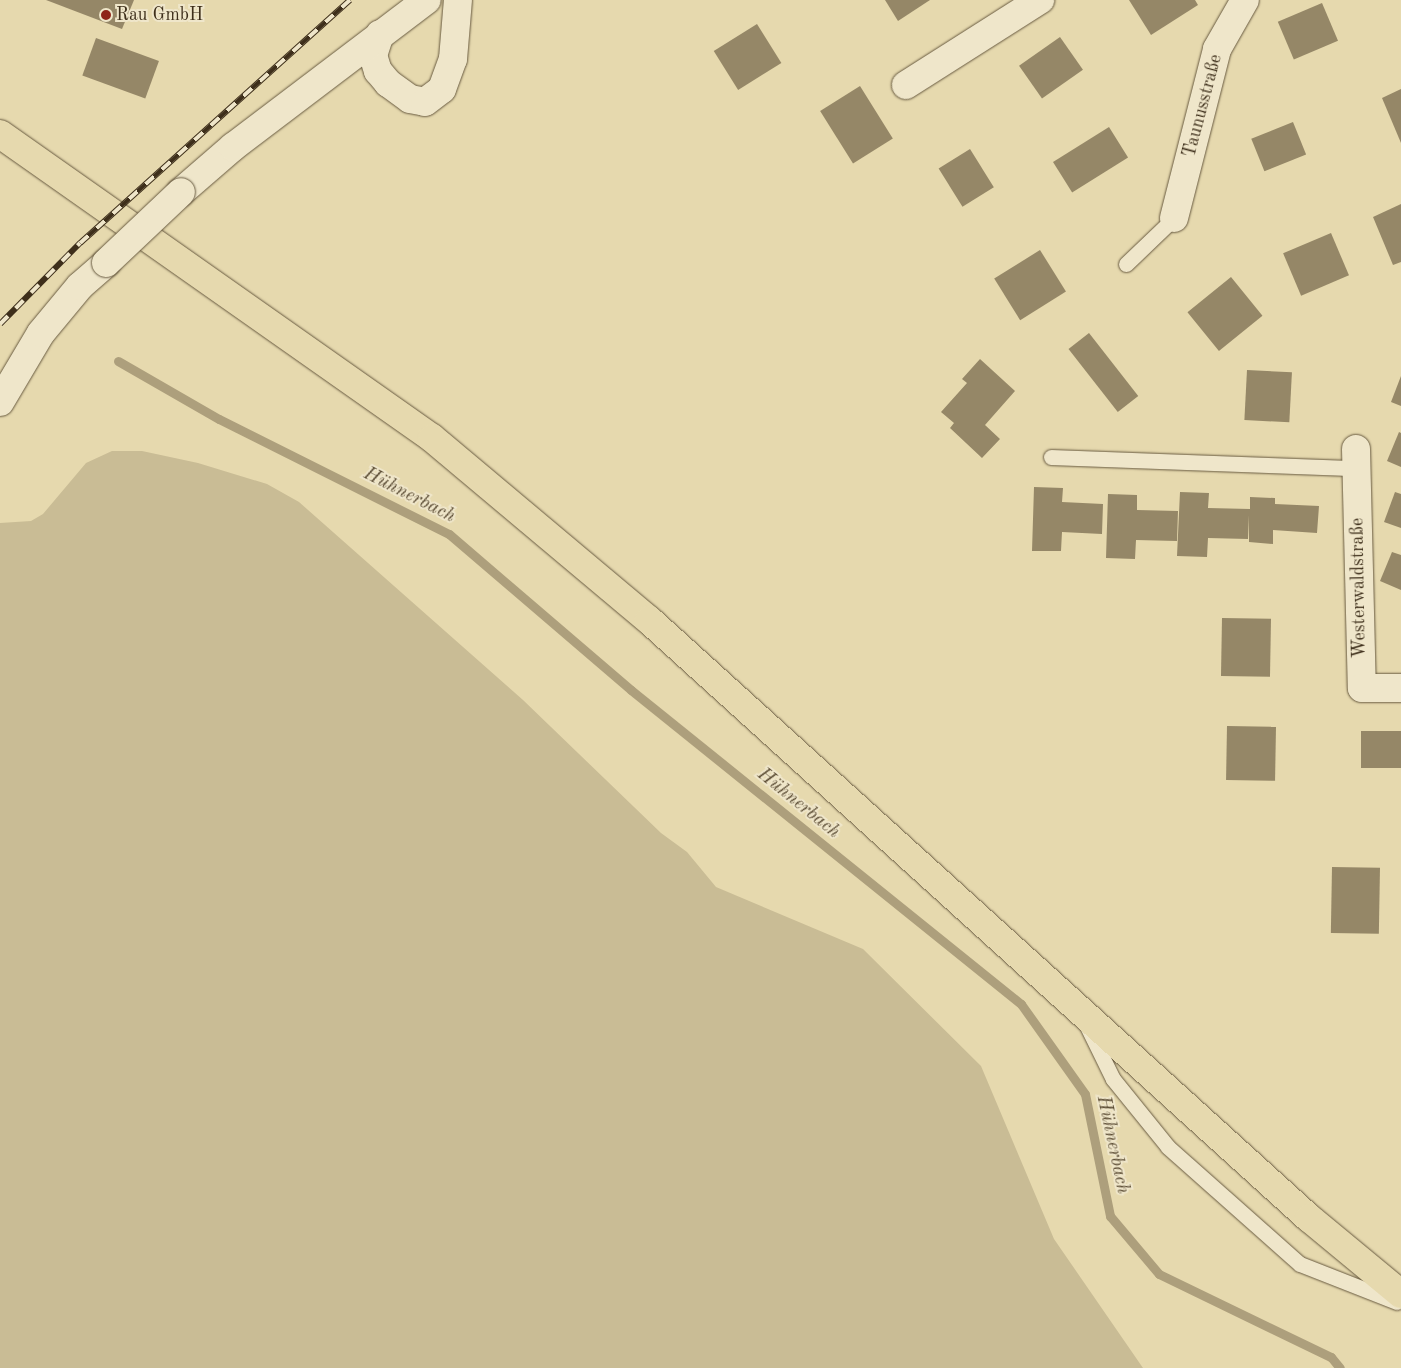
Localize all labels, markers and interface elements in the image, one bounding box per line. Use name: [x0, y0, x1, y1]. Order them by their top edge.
place label: Rau GmbH: [116, 4, 203, 26]
marker: Rau GmbH: [100, 9, 112, 21]
street label: Taunusstraße: [1179, 52, 1227, 160]
water label: Hühnerbach: [359, 463, 459, 529]
street label: Westerwaldstraße: [1347, 518, 1371, 658]
water label: Hühnerbach: [752, 764, 844, 844]
water label: Hühnerbach: [1090, 1094, 1134, 1196]

